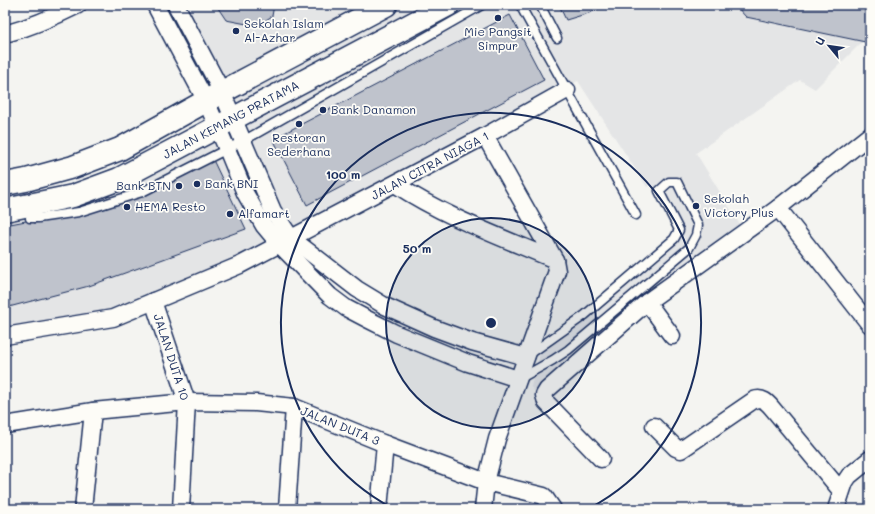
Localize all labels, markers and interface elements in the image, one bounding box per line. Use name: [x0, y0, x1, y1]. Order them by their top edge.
marker: Mie Pangsit Simpur: [493, 13, 503, 23]
place label: Sekolah Islam Al-Azhar: [244, 15, 324, 45]
place label: Mie Pangsit Simpur: [464, 23, 532, 53]
marker: Sekolah Islam Al-Azhar: [231, 26, 241, 36]
north arrow: [809, 26, 849, 66]
text: U: [811, 34, 828, 48]
street label: JALAN KEMANG PRATAMA: [160, 76, 301, 162]
place label: Bank Danamon: [331, 101, 416, 117]
marker: Bank Danamon: [318, 105, 328, 115]
marker: Restoran Sederhana: [294, 119, 304, 129]
street label: JALAN CITRA NIAGA 1: [368, 127, 491, 203]
place label: Restoran Sederhana: [267, 129, 331, 159]
text: 100 m: [326, 166, 360, 182]
place label: Bank BNI: [205, 175, 258, 191]
place label: Bank BTN: [116, 177, 171, 193]
marker: Bank BNI: [192, 179, 202, 189]
marker: Bank BTN: [174, 181, 184, 191]
place label: Sekolah Victory Plus: [704, 190, 774, 220]
place label: HEMA Resto: [135, 198, 206, 214]
marker: Sekolah Victory Plus: [691, 201, 701, 211]
marker: HEMA Resto: [122, 202, 132, 212]
place label: Alfamart: [238, 205, 290, 221]
marker: Alfamart: [225, 209, 235, 219]
text: 50 m: [403, 240, 431, 256]
street label: JALAN DUTA 10: [150, 311, 194, 403]
centre of rings: [484, 316, 498, 330]
street label: JALAN DUTA 3: [298, 402, 382, 448]

